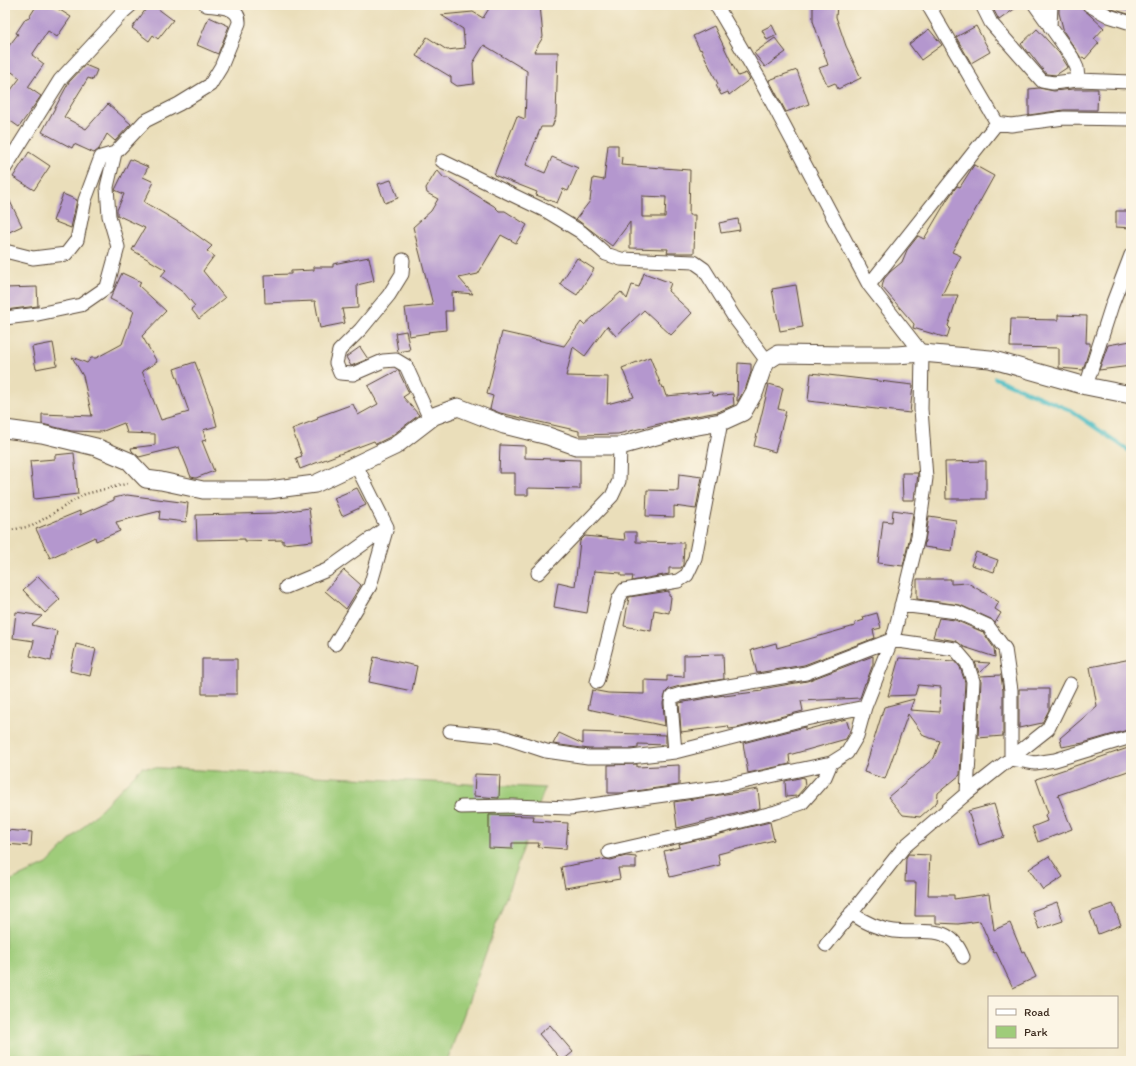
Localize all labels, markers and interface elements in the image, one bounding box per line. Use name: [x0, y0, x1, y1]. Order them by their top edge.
legend: [988, 996, 1118, 1048]
text: Road: [1024, 1005, 1050, 1019]
text: Park: [1024, 1025, 1048, 1039]

